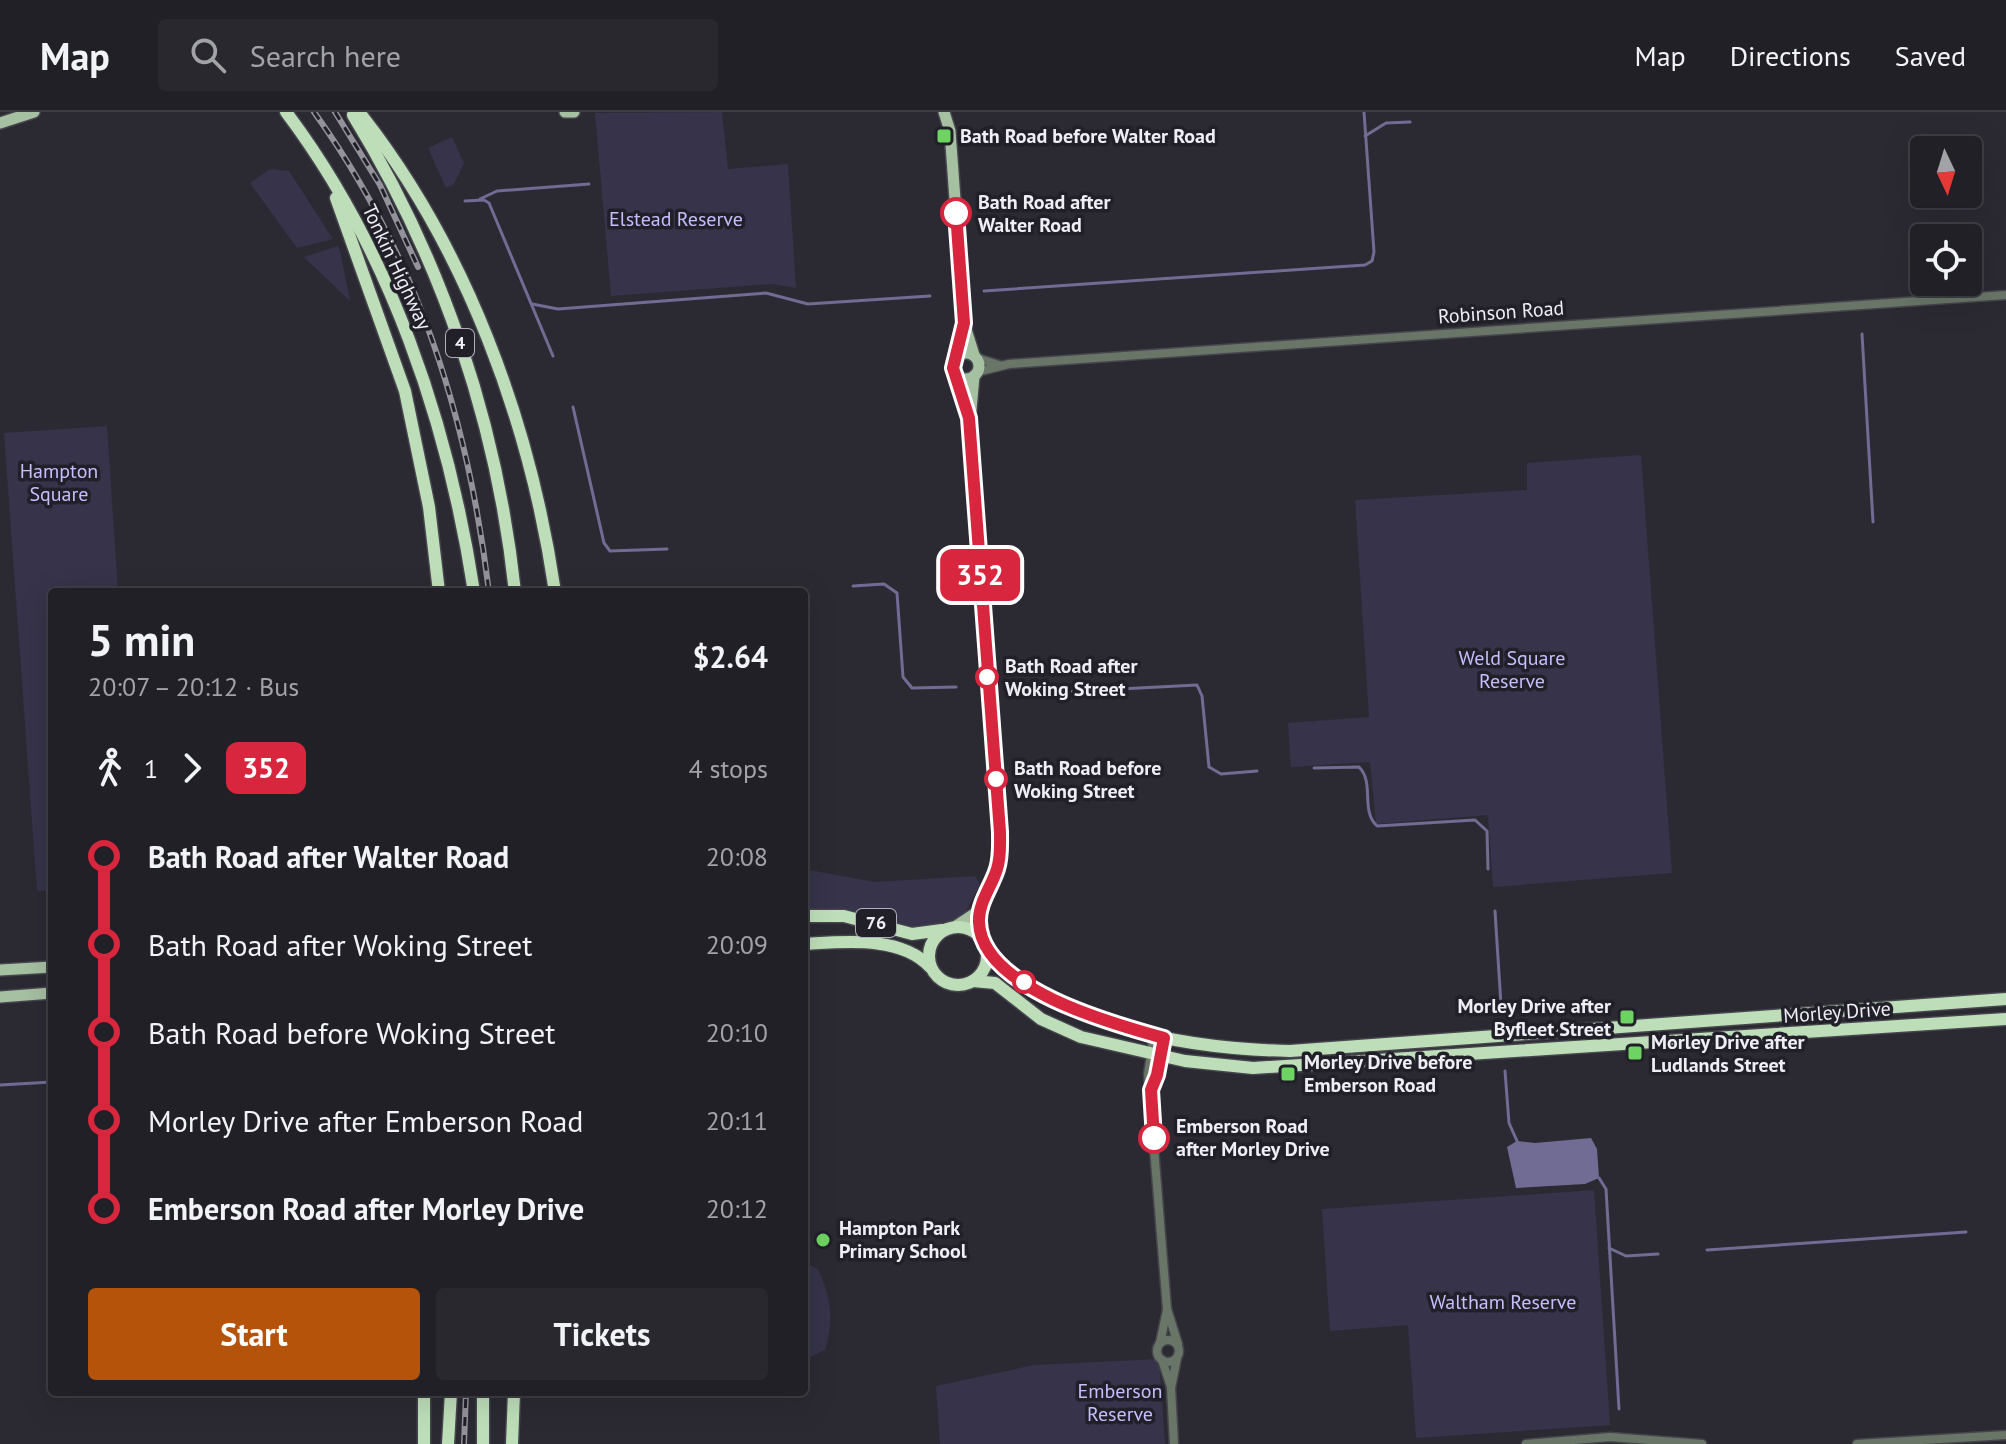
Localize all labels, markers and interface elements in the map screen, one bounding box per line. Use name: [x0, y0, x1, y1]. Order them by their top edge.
search box: [158, 19, 718, 91]
text: Map: [40, 31, 110, 80]
icon: search: [186, 33, 230, 77]
text: Search here: [250, 36, 401, 75]
text: Map: [1635, 37, 1686, 74]
text: Directions: [1730, 37, 1851, 74]
text: Saved: [1895, 37, 1966, 74]
place label: Bath Road before Walter Road: [960, 123, 1216, 149]
marker: Bath Road before Walter Road: [935, 127, 953, 145]
north arrow: [1910, 136, 1982, 208]
map controls: [1910, 136, 1982, 296]
place label: Bath Road after Walter Road: [978, 189, 1111, 238]
marker: Bath Road after Walter Road: [941, 198, 971, 228]
street label: Tonkin Highway: [357, 200, 438, 335]
park label: Elstead Reserve: [609, 206, 743, 232]
button: locate: [1910, 224, 1982, 296]
street label: Robinson Road: [1437, 295, 1565, 329]
road number: 4: [446, 329, 474, 357]
park label: Hampton Square: [20, 458, 98, 507]
line badge: 352: [934, 549, 1026, 601]
text: 352: [956, 556, 1004, 593]
text: 5 min: [88, 611, 195, 668]
text: $2.64: [693, 637, 768, 676]
park label: Weld Square Reserve: [1459, 645, 1565, 694]
place label: Bath Road after Woking Street: [1005, 653, 1138, 702]
marker: Bath Road after Woking Street: [976, 666, 998, 688]
text: 20:07 – 20:12 · Bus: [88, 670, 299, 703]
icon: walk: [88, 746, 132, 790]
icon: forward: [170, 746, 214, 790]
text: 352: [242, 749, 290, 786]
text: 1: [144, 752, 158, 785]
text: 4 stops: [688, 752, 768, 785]
place label: Bath Road before Woking Street: [1014, 755, 1161, 804]
marker: Bath Road before Woking Street: [985, 768, 1007, 790]
text: Bath Road after Walter Road: [148, 837, 509, 876]
text: 20:08: [706, 840, 768, 873]
road number: 76: [856, 909, 896, 937]
text: Bath Road after Woking Street: [148, 925, 532, 964]
text: 20:09: [706, 928, 768, 961]
unlabelled marker: [1013, 971, 1035, 993]
place label: Morley Drive after Byfleet Street: [1457, 993, 1611, 1042]
street label: Morley Drive: [1782, 995, 1892, 1029]
marker: Morley Drive after Byfleet Street: [1618, 1008, 1636, 1026]
text: Bath Road before Woking Street: [148, 1013, 555, 1052]
text: 20:10: [706, 1016, 768, 1049]
place label: Morley Drive after Ludlands Street: [1651, 1029, 1805, 1078]
marker: Morley Drive after Ludlands Street: [1626, 1044, 1644, 1062]
place label: Morley Drive before Emberson Road: [1304, 1049, 1473, 1098]
marker: Morley Drive before Emberson Road: [1279, 1065, 1297, 1083]
text: Morley Drive after Emberson Road: [148, 1101, 583, 1140]
text: 20:11: [706, 1104, 768, 1137]
place label: Emberson Road after Morley Drive: [1176, 1113, 1330, 1162]
marker: Emberson Road after Morley Drive: [1139, 1123, 1169, 1153]
text: Emberson Road after Morley Drive: [148, 1189, 584, 1228]
text: 20:12: [706, 1192, 768, 1225]
place label: Hampton Park Primary School: [839, 1215, 967, 1264]
marker: Hampton Park Primary School: [814, 1231, 832, 1249]
button: Start: [88, 1288, 420, 1380]
button: Tickets: [436, 1288, 768, 1380]
park label: Waltham Reserve: [1430, 1289, 1576, 1315]
park label: Emberson Reserve: [1078, 1378, 1162, 1427]

